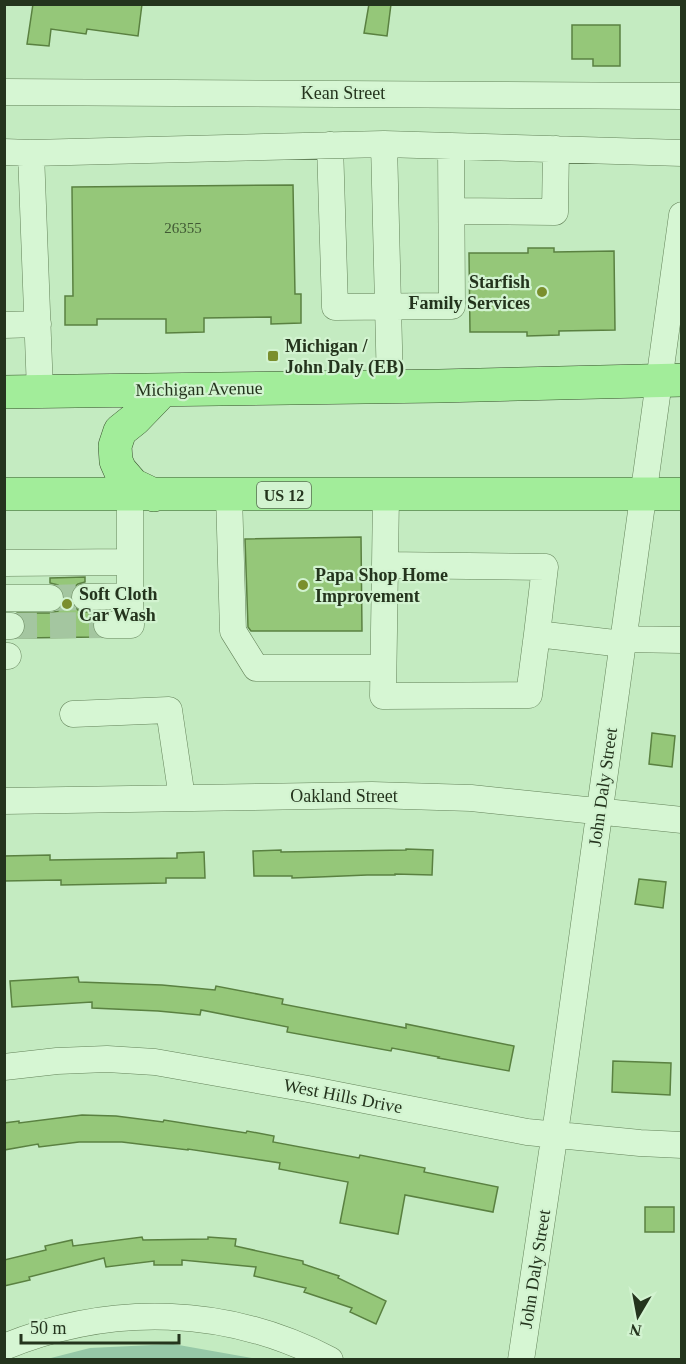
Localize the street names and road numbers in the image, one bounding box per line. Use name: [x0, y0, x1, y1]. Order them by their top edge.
street label: Kean Street: [301, 83, 385, 103]
street label: Michigan Avenue: [135, 378, 263, 400]
road number: US 12: [257, 482, 311, 508]
street label: John Daly Street: [585, 726, 621, 848]
street label: Oakland Street: [290, 786, 398, 806]
street label: West Hills Drive: [282, 1075, 404, 1117]
street label: John Daly Street: [516, 1208, 554, 1330]

